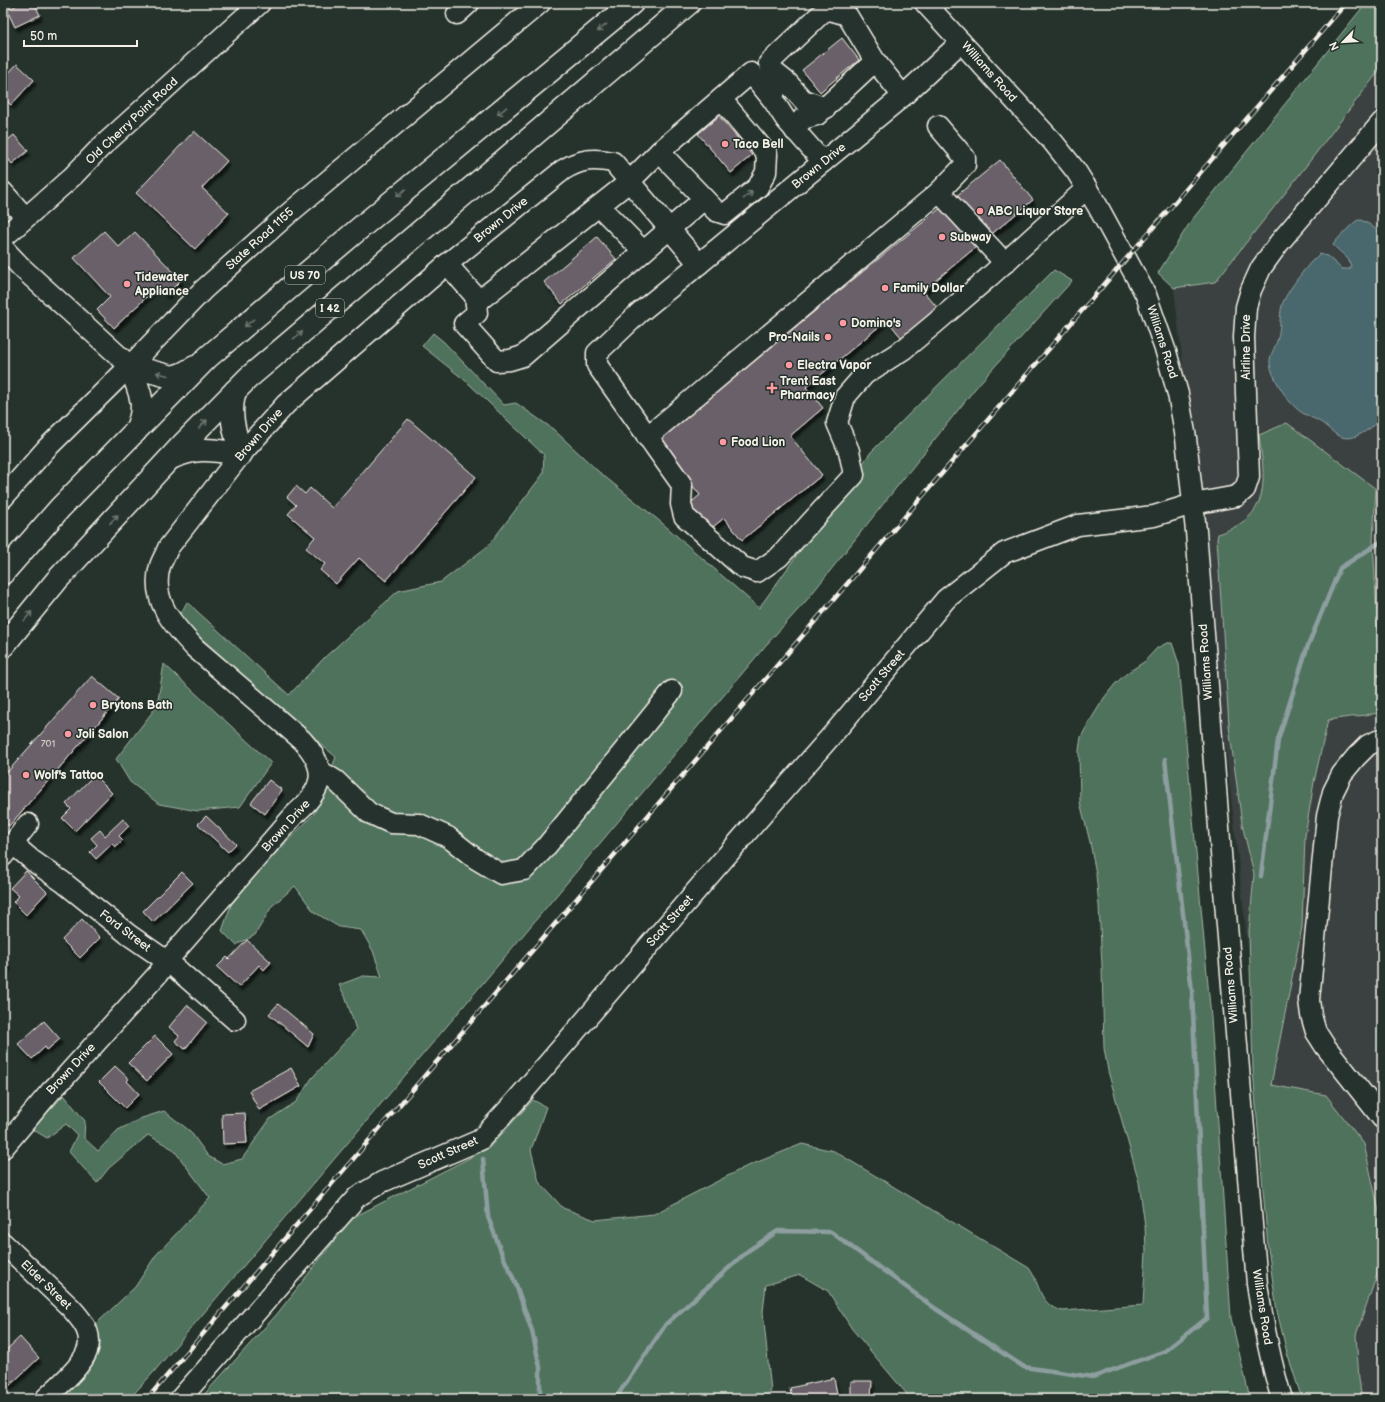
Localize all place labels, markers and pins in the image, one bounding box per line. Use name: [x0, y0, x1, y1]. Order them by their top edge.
place label: Taco Bell: [733, 137, 783, 152]
marker: Taco Bell: [720, 139, 730, 149]
place label: ABC Liquor Store: [987, 204, 1083, 219]
marker: ABC Liquor Store: [975, 206, 985, 216]
place label: Subway: [950, 230, 992, 245]
marker: Subway: [937, 232, 947, 242]
place label: Tidewater Appliance: [134, 270, 189, 299]
marker: Tidewater Appliance: [122, 279, 132, 289]
place label: Family Dollar: [893, 281, 964, 296]
marker: Family Dollar: [880, 283, 890, 293]
place label: Domino's: [851, 316, 901, 331]
marker: Domino's: [838, 318, 848, 328]
place label: Pro-Nails: [768, 330, 820, 345]
marker: Pro-Nails: [823, 332, 833, 342]
place label: Electra Vapor: [797, 358, 871, 373]
marker: Electra Vapor: [784, 360, 794, 370]
place label: Trent East Pharmacy: [780, 374, 836, 403]
marker: Trent East Pharmacy: [767, 383, 777, 393]
place label: Food Lion: [731, 435, 786, 450]
marker: Food Lion: [718, 437, 728, 447]
place label: Brytons Bath: [101, 698, 173, 713]
marker: Brytons Bath: [88, 700, 98, 710]
place label: Joli Salon: [76, 727, 129, 742]
marker: Joli Salon: [63, 729, 73, 739]
place label: Wolf's Tattoo: [34, 768, 104, 783]
marker: Wolf's Tattoo: [21, 770, 31, 780]

